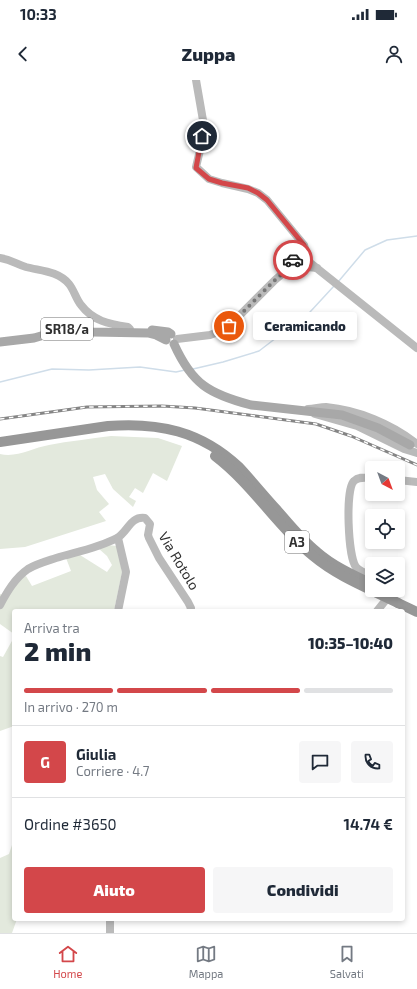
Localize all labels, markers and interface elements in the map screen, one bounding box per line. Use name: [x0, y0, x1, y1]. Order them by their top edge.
text: 10:33: [20, 5, 57, 23]
icon: back: [12, 43, 34, 65]
text: Zuppa: [181, 43, 236, 65]
icon: person: [383, 43, 405, 65]
pin: [185, 119, 219, 153]
icon: home: [191, 125, 213, 147]
courier: [273, 240, 313, 280]
icon: car: [282, 249, 304, 271]
pin: [212, 309, 246, 343]
callout: Ceramicando: [253, 312, 357, 340]
icon: bag: [218, 315, 240, 337]
road number: SR18/a: [41, 318, 93, 340]
text: Ceramicando: [264, 318, 346, 334]
north arrow: [365, 461, 405, 501]
map controls: [365, 461, 405, 597]
button: locate: [365, 509, 405, 549]
street label: Via Rotolo: [155, 529, 203, 593]
road number: A3: [285, 531, 309, 553]
button: layers: [365, 557, 405, 597]
text: Arriva tra: [24, 620, 80, 636]
text: 10:35–10:40: [308, 634, 393, 652]
text: 2 min: [24, 635, 91, 666]
text: In arrivo · 270 m: [24, 699, 118, 715]
button: chat: [299, 741, 341, 783]
button: phone: [351, 741, 393, 783]
text: Giulia: [76, 745, 116, 763]
text: G: [40, 753, 50, 771]
text: Corriere · 4.7: [76, 763, 149, 779]
text: Ordine #3650: [24, 815, 117, 833]
text: 14.74 €: [343, 815, 393, 833]
button: Aiuto: [24, 867, 205, 913]
button: Condividi: [213, 867, 393, 913]
tab: Home: [53, 943, 82, 980]
tab: Mappa: [189, 943, 223, 980]
tab: Salvati: [330, 943, 364, 980]

